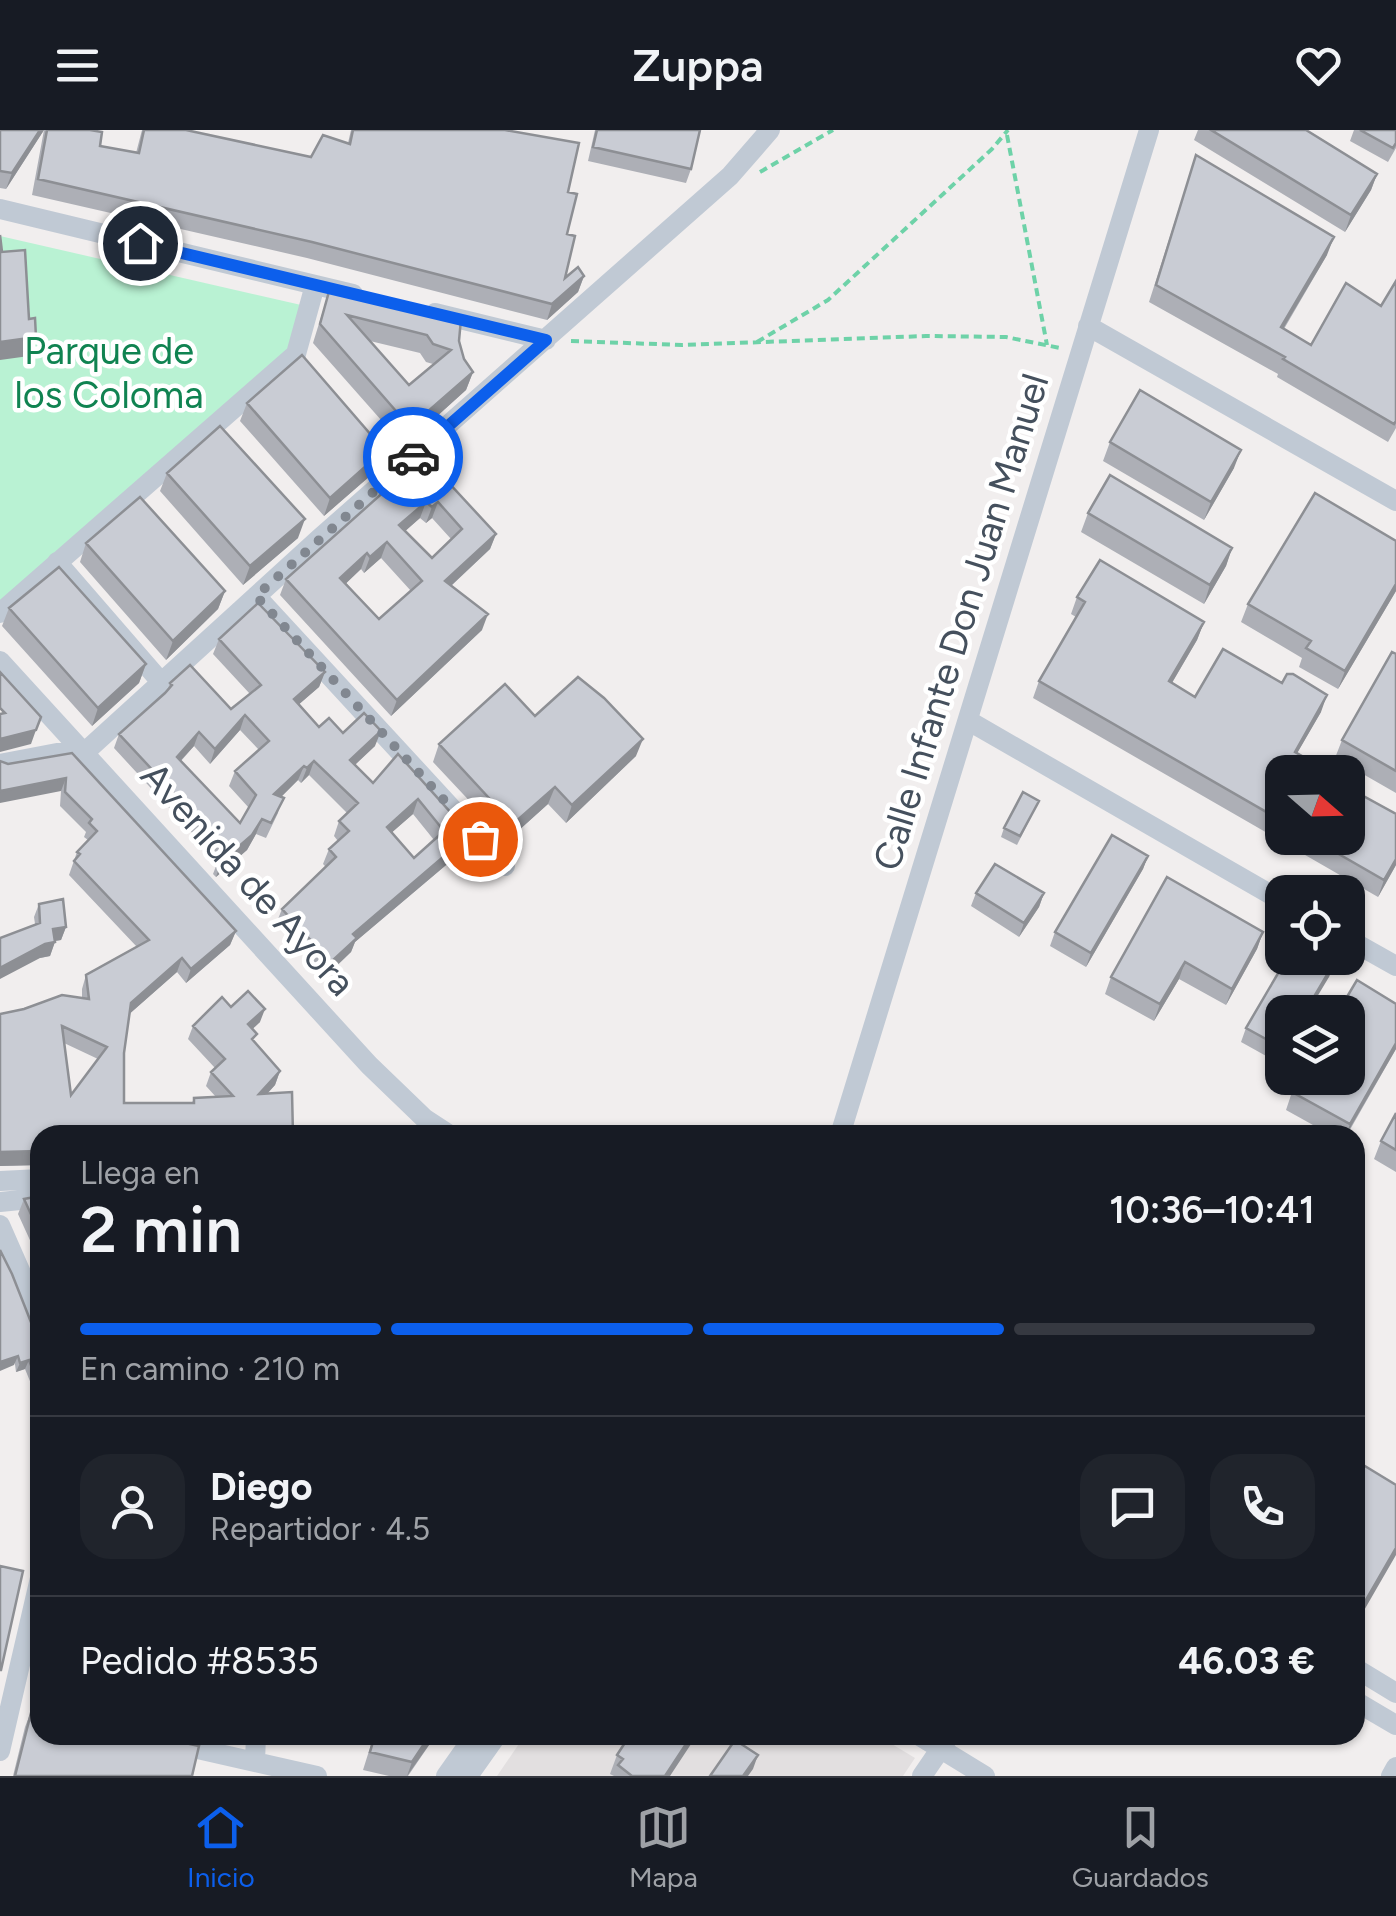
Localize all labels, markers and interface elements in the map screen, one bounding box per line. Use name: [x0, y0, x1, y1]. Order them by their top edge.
icon: menu: [50, 38, 105, 93]
text: Zuppa: [632, 38, 764, 92]
icon: heart: [1291, 38, 1346, 93]
pin: [98, 201, 183, 286]
icon: home: [113, 216, 168, 271]
park label: Parque de los Coloma: [14, 328, 204, 418]
street label: Calle Infante Don Juan Manuel: [863, 368, 1059, 876]
courier: [363, 407, 463, 507]
icon: car: [386, 430, 441, 485]
street label: Avenida de Ayora: [131, 753, 365, 1005]
north arrow: [1265, 755, 1365, 855]
map controls: [1265, 755, 1365, 1095]
pin: [438, 797, 523, 882]
icon: bag: [453, 812, 508, 867]
button: locate: [1265, 875, 1365, 975]
button: layers: [1265, 995, 1365, 1095]
text: Llega en: [80, 1154, 200, 1192]
text: 10:36–10:41: [1109, 1187, 1315, 1233]
text: 2 min: [80, 1190, 242, 1268]
text: En camino · 210 m: [80, 1350, 340, 1388]
button: person: [80, 1454, 185, 1559]
button: chat: [1080, 1454, 1185, 1559]
button: phone: [1210, 1454, 1315, 1559]
text: Diego: [210, 1464, 313, 1510]
text: Repartidor · 4.5: [210, 1510, 430, 1548]
text: Pedido #8535: [80, 1638, 319, 1684]
text: 46.03 €: [1178, 1638, 1315, 1684]
tab: Inicio: [187, 1800, 255, 1894]
tab: Mapa: [629, 1800, 698, 1894]
tab: Guardados: [1072, 1800, 1209, 1894]

